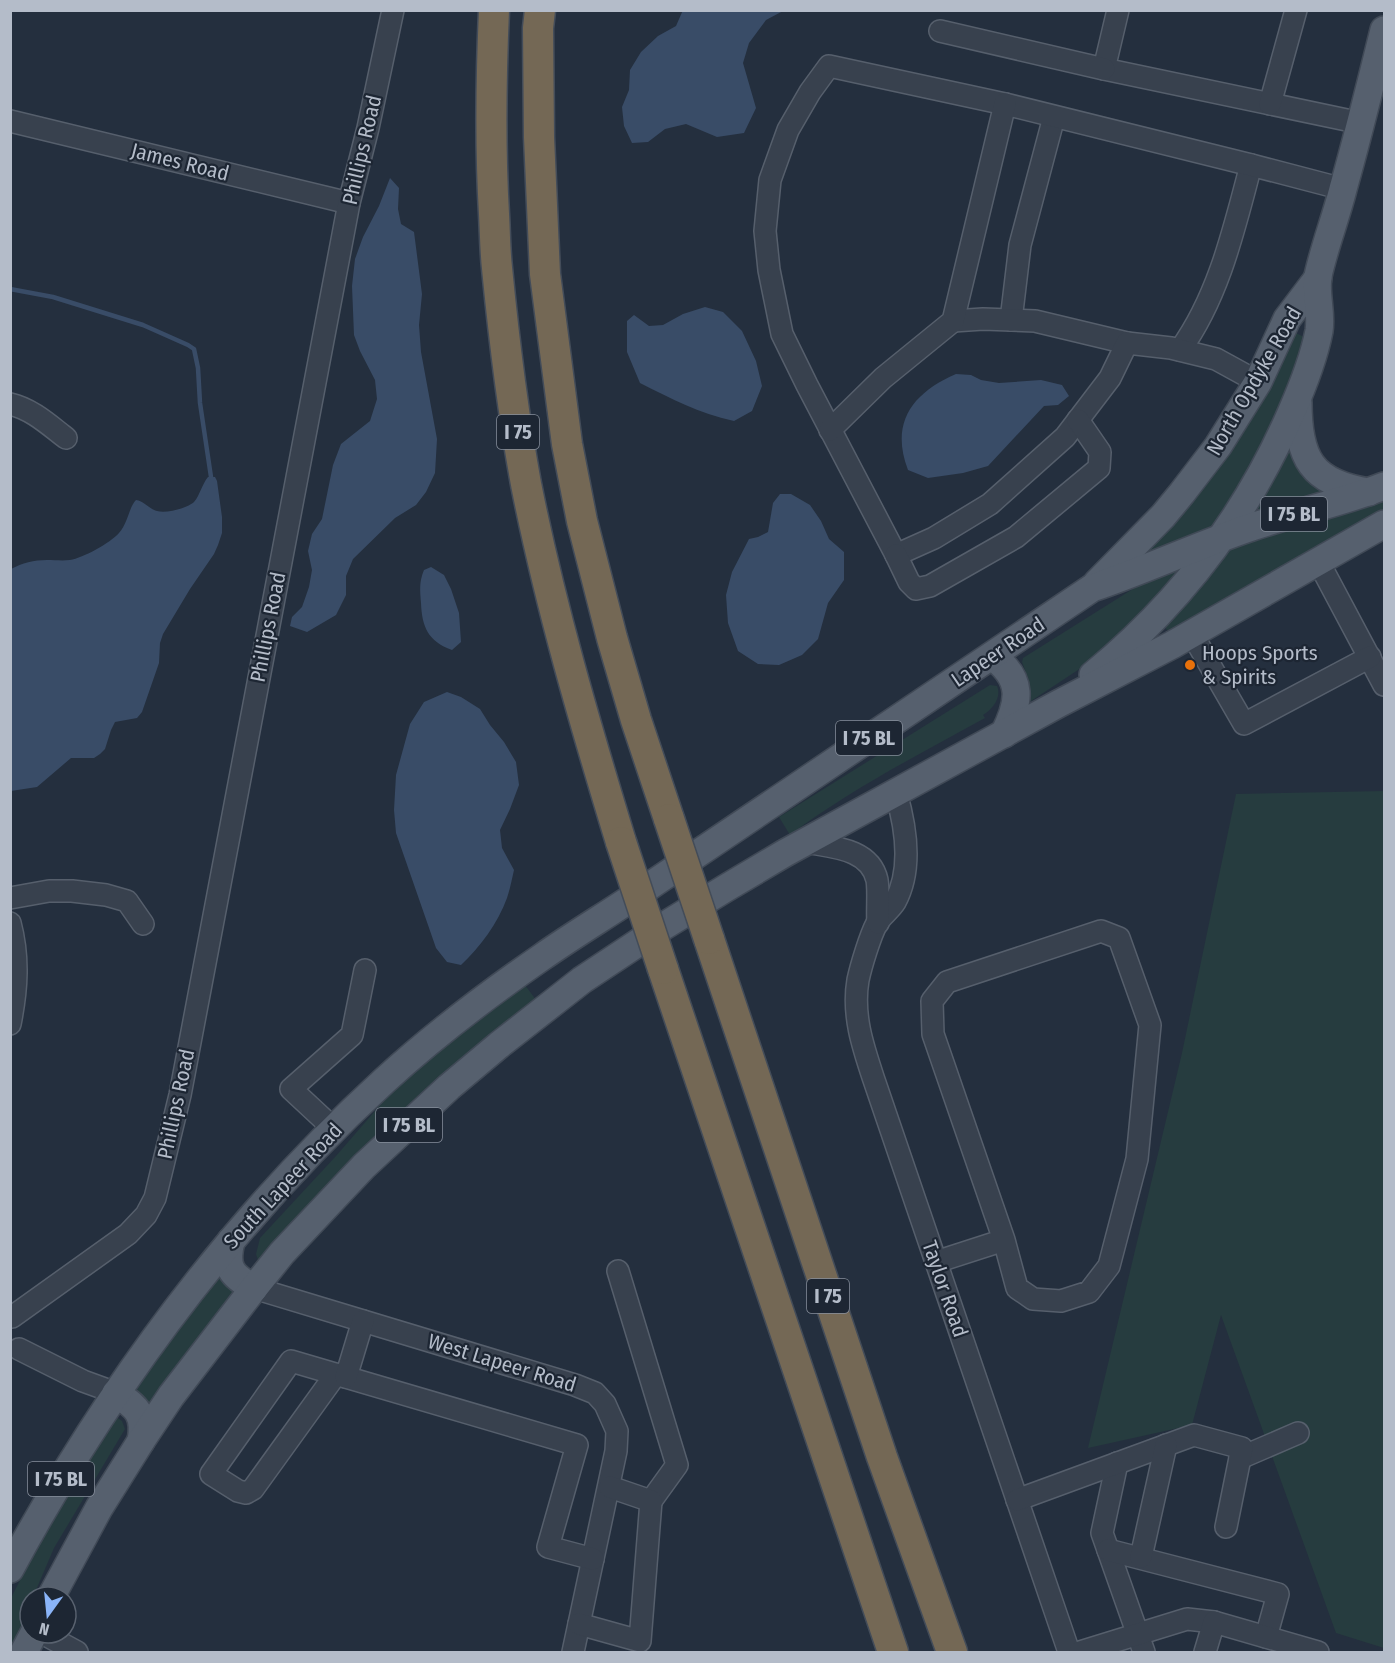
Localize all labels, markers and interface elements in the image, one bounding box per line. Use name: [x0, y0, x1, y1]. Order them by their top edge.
street label: Phillips Road: [337, 93, 387, 207]
street label: James Road: [128, 137, 232, 187]
street label: North Opdyke Road: [1201, 302, 1307, 460]
road number: I 75: [497, 415, 539, 449]
road number: I 75 BL: [1261, 497, 1327, 531]
street label: Phillips Road: [245, 570, 291, 684]
street label: Lapeer Road: [946, 611, 1050, 693]
place label: Hoops Sports & Spirits: [1202, 640, 1318, 690]
marker: Hoops Sports & Spirits: [1183, 658, 1197, 672]
road number: I 75 BL: [836, 721, 902, 755]
street label: Phillips Road: [152, 1047, 200, 1161]
road number: I 75 BL: [376, 1108, 442, 1142]
street label: South Lapeer Road: [218, 1118, 348, 1254]
street label: Taylor Road: [916, 1237, 974, 1341]
road number: I 75: [807, 1279, 849, 1313]
street label: West Lapeer Road: [425, 1328, 579, 1398]
road number: I 75 BL: [28, 1462, 94, 1496]
north arrow: [18, 1585, 78, 1645]
text: N: [37, 1619, 51, 1639]

